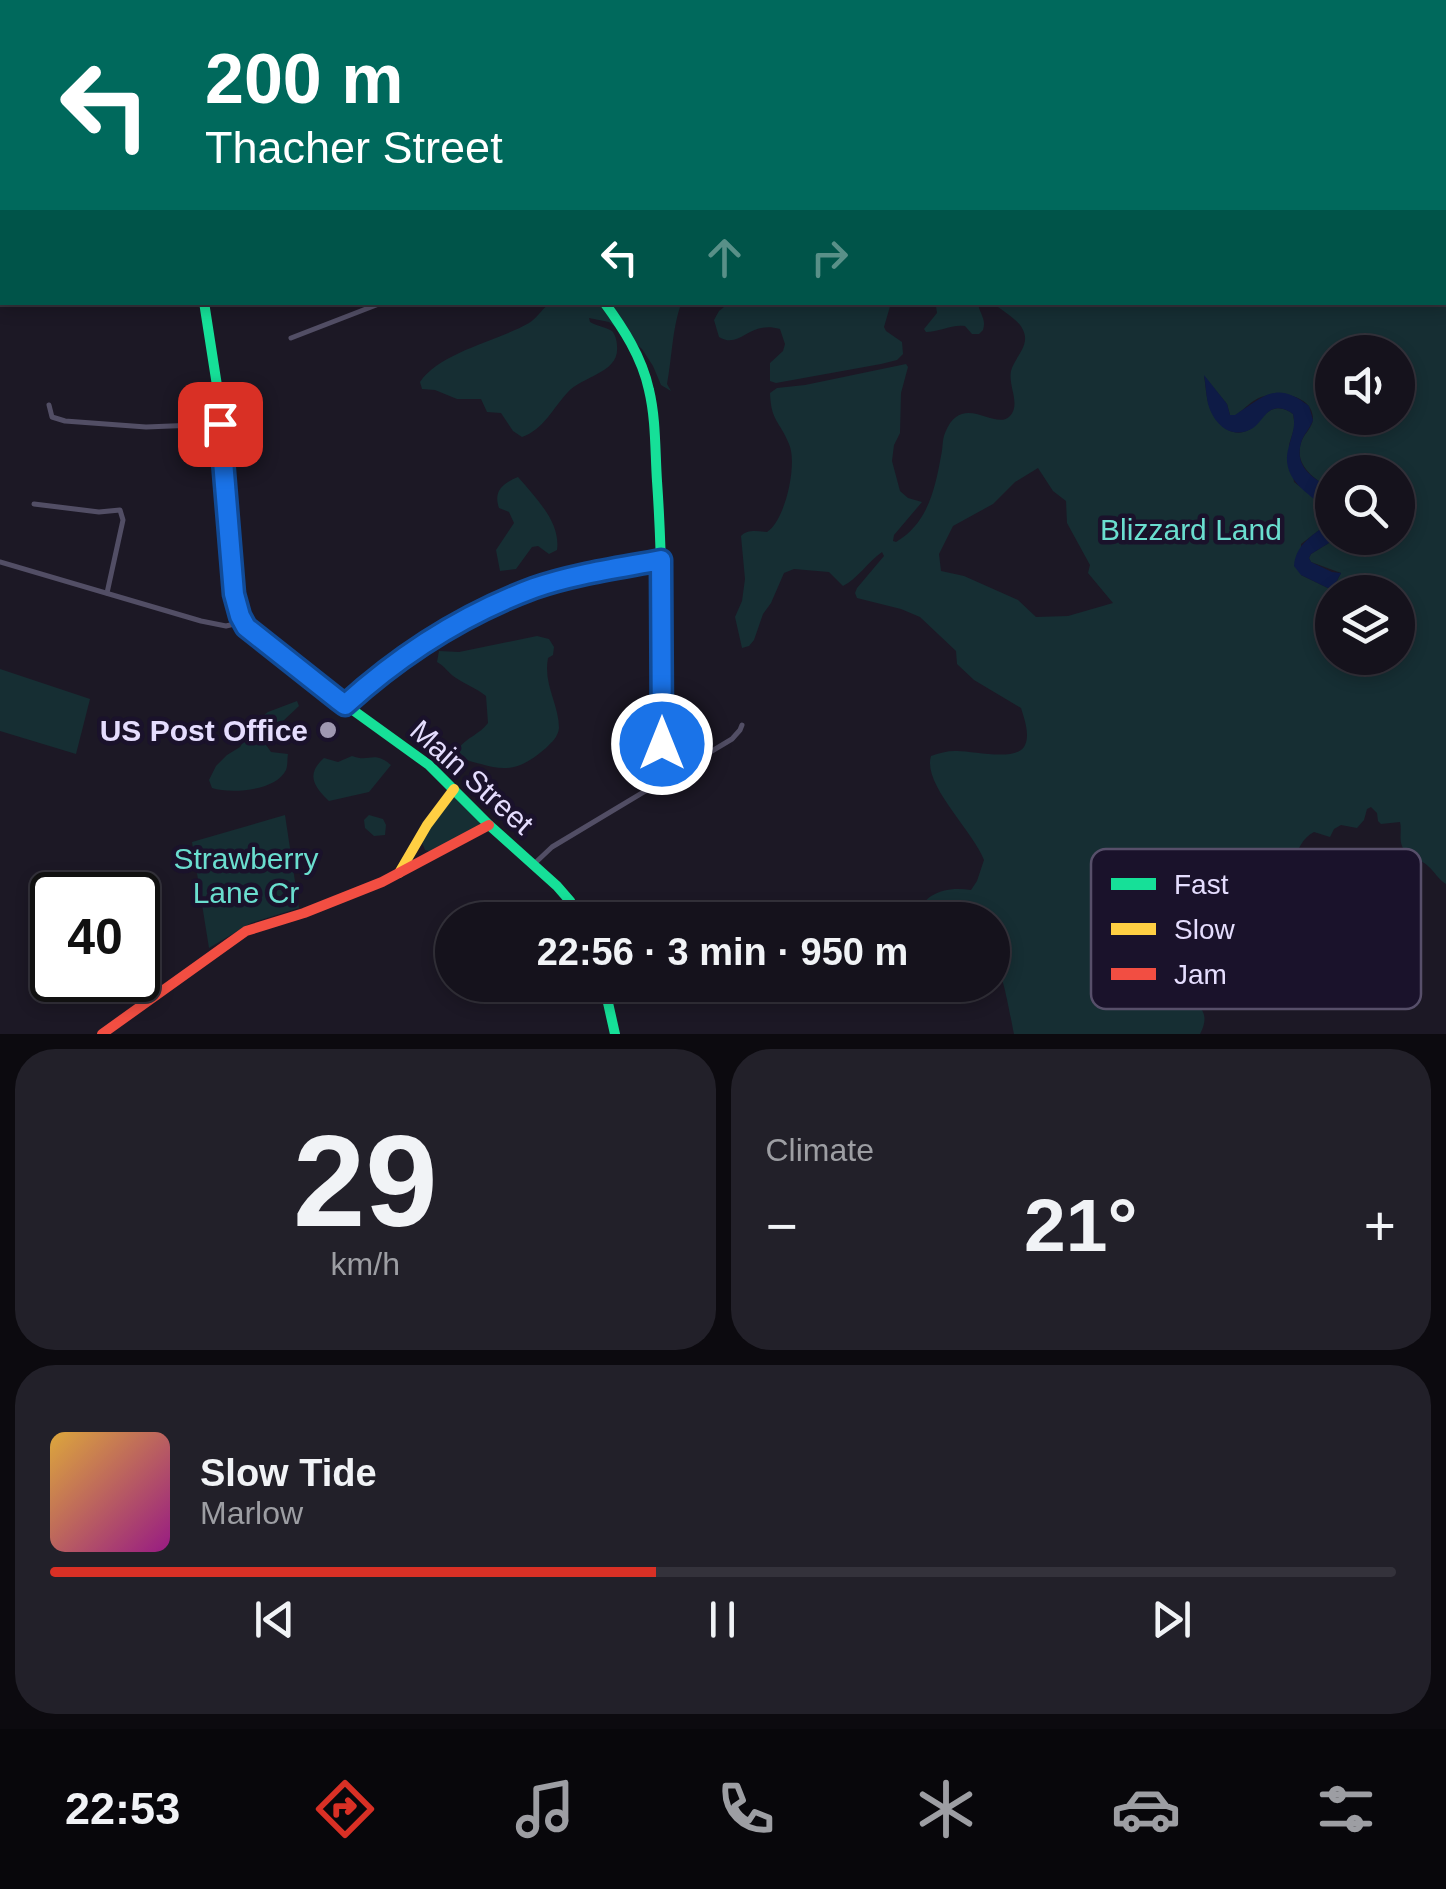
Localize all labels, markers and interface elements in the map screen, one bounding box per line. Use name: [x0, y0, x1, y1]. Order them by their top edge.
icon: left: [40, 40, 170, 170]
text: 200 m: [205, 40, 403, 118]
text: Thacher Street: [205, 122, 503, 173]
icon: left: [592, 230, 647, 285]
icon: ahead: [697, 230, 752, 285]
icon: right: [802, 230, 857, 285]
map controls: [1315, 335, 1415, 675]
button: sound: [1315, 335, 1415, 435]
pin: [178, 382, 263, 467]
icon: arrive: [193, 397, 248, 452]
button: search: [1315, 455, 1415, 555]
park label: Blizzard Land: [1100, 513, 1282, 546]
button: layers: [1315, 575, 1415, 675]
position arrow: [610, 692, 714, 796]
street label: Main Street: [404, 713, 541, 841]
place label: US Post Office: [100, 714, 308, 747]
marker: US Post Office: [317, 719, 339, 741]
park label: Strawberry Lane Cr: [173, 842, 319, 909]
legend: [1091, 849, 1421, 1009]
text: Fast: [1174, 869, 1229, 900]
speed limit sign: 40: [30, 872, 160, 1002]
text: Slow: [1174, 914, 1235, 945]
text: 22:56 · 3 min · 950 m: [537, 931, 908, 973]
text: Jam: [1174, 959, 1227, 990]
text: 29: [293, 1108, 438, 1254]
text: Climate: [766, 1132, 874, 1168]
text: 21°: [1024, 1183, 1137, 1267]
text: −: [766, 1195, 798, 1257]
text: +: [1364, 1195, 1396, 1257]
text: km/h: [331, 1246, 400, 1282]
text: Slow Tide: [200, 1452, 377, 1494]
text: Marlow: [200, 1495, 303, 1531]
icon: previous: [247, 1592, 302, 1647]
icon: pause: [695, 1592, 750, 1647]
icon: next: [1144, 1592, 1199, 1647]
icon: directions: [310, 1774, 380, 1844]
icon: music: [510, 1774, 580, 1844]
icon: phone: [711, 1774, 781, 1844]
icon: climate: [911, 1774, 981, 1844]
icon: car: [1111, 1774, 1181, 1844]
icon: filters: [1311, 1774, 1381, 1844]
text: 22:53: [65, 1783, 180, 1834]

